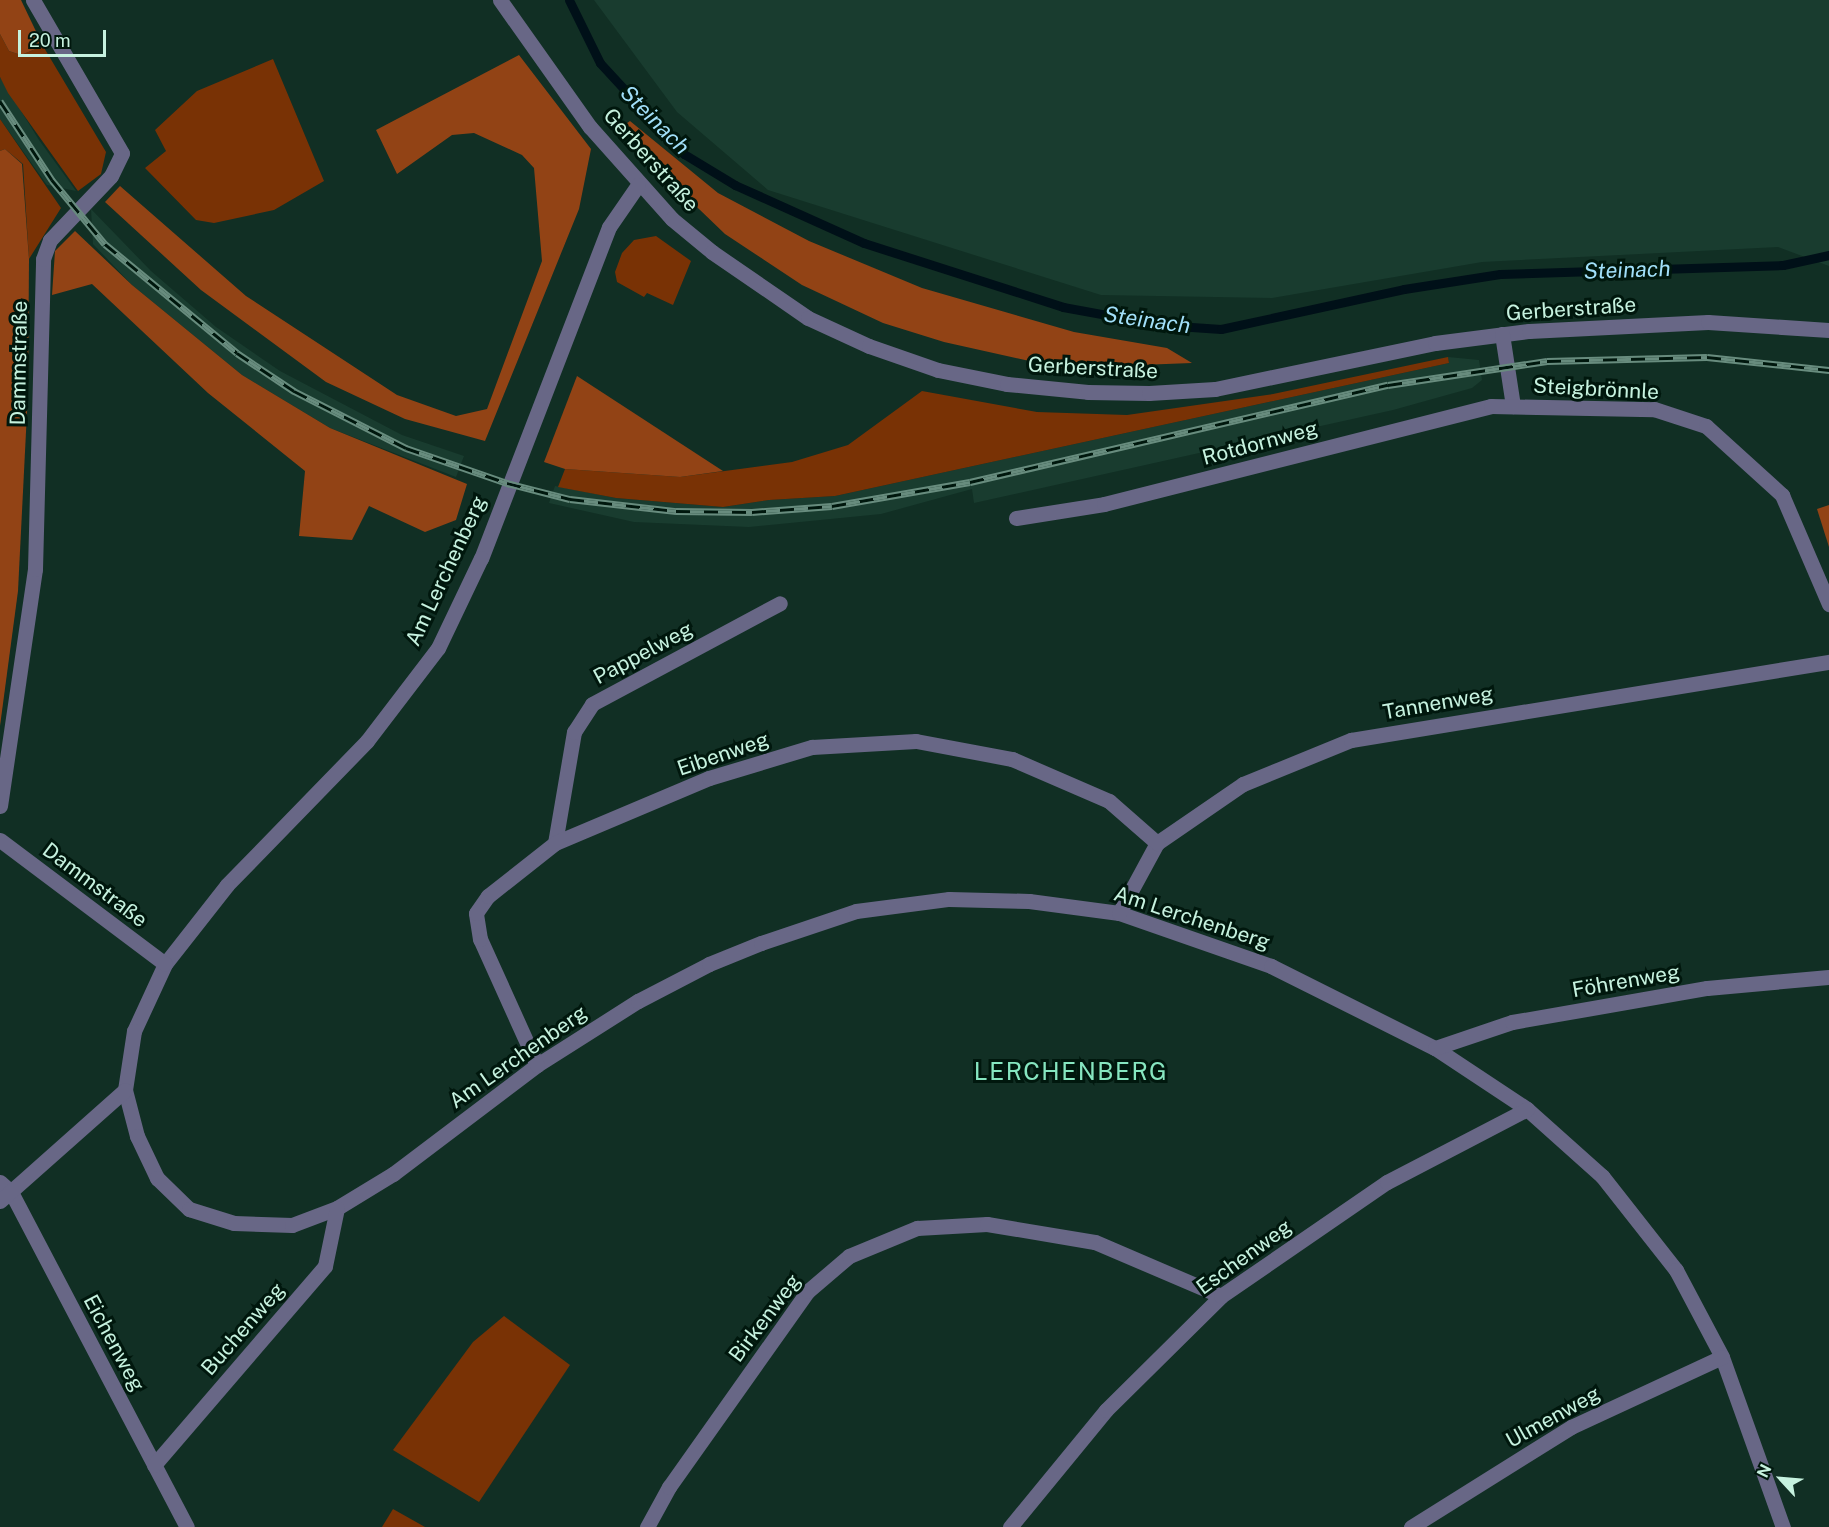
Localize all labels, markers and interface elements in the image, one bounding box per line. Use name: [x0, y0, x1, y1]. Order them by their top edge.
scale bar: [21, 18, 110, 56]
text: 20 m: [29, 30, 71, 51]
water label: Steinach: [615, 80, 695, 160]
street label: Gerberstraße: [598, 103, 704, 217]
water label: Steinach: [1583, 255, 1671, 285]
street label: Gerberstraße: [1505, 292, 1637, 326]
street label: Dammstraße: [5, 300, 33, 426]
water label: Steinach: [1102, 301, 1192, 339]
street label: Gerberstraße: [1027, 352, 1159, 384]
street label: Steigbrönnle: [1532, 373, 1660, 405]
street label: Rotdornweg: [1199, 415, 1321, 471]
street label: Am Lerchenberg: [400, 492, 492, 650]
street label: Pappelweg: [589, 616, 697, 690]
street label: Tannenweg: [1381, 681, 1495, 725]
street label: Eibenweg: [674, 727, 772, 781]
street label: Dammstraße: [38, 837, 152, 933]
street label: Am Lerchenberg: [1111, 881, 1273, 955]
street label: Föhrenweg: [1570, 959, 1682, 1003]
street label: Am Lerchenberg: [444, 1000, 592, 1114]
district label: LERCHENBERG: [974, 1058, 1168, 1086]
street label: Eschenweg: [1191, 1214, 1297, 1300]
street label: Birkenweg: [724, 1269, 806, 1367]
street label: Buchenweg: [196, 1278, 290, 1380]
street label: Eichenweg: [78, 1290, 150, 1396]
street label: Ulmenweg: [1501, 1381, 1605, 1453]
north arrow: [1751, 1449, 1811, 1509]
text: N: [1753, 1461, 1776, 1481]

